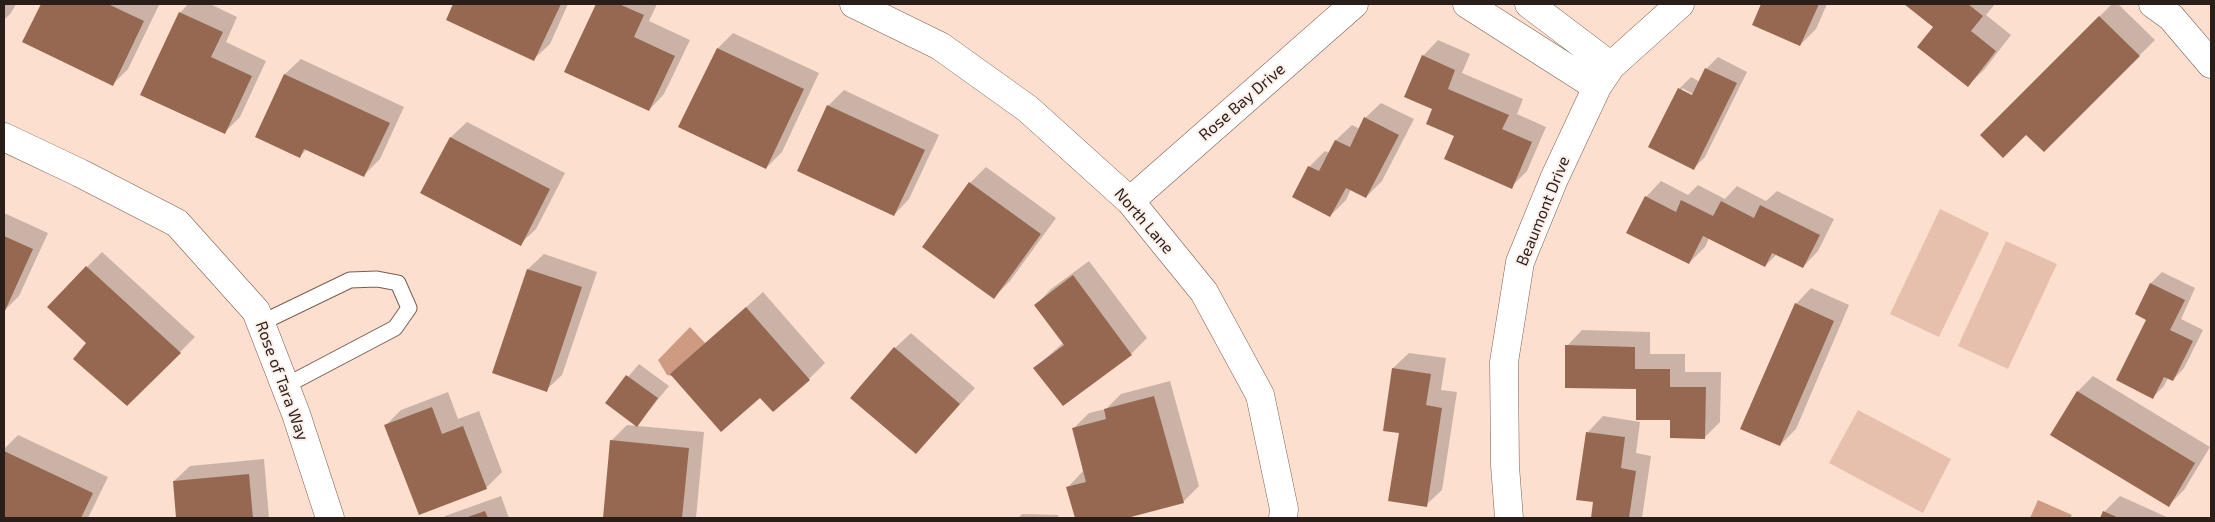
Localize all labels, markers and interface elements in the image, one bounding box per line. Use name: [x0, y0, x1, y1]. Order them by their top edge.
street label: Rose Bay Drive: [1195, 59, 1289, 145]
street label: Beaumont Drive: [1512, 153, 1574, 269]
street label: North Lane: [1110, 184, 1178, 258]
street label: Rose of Tara Way: [252, 319, 312, 443]

